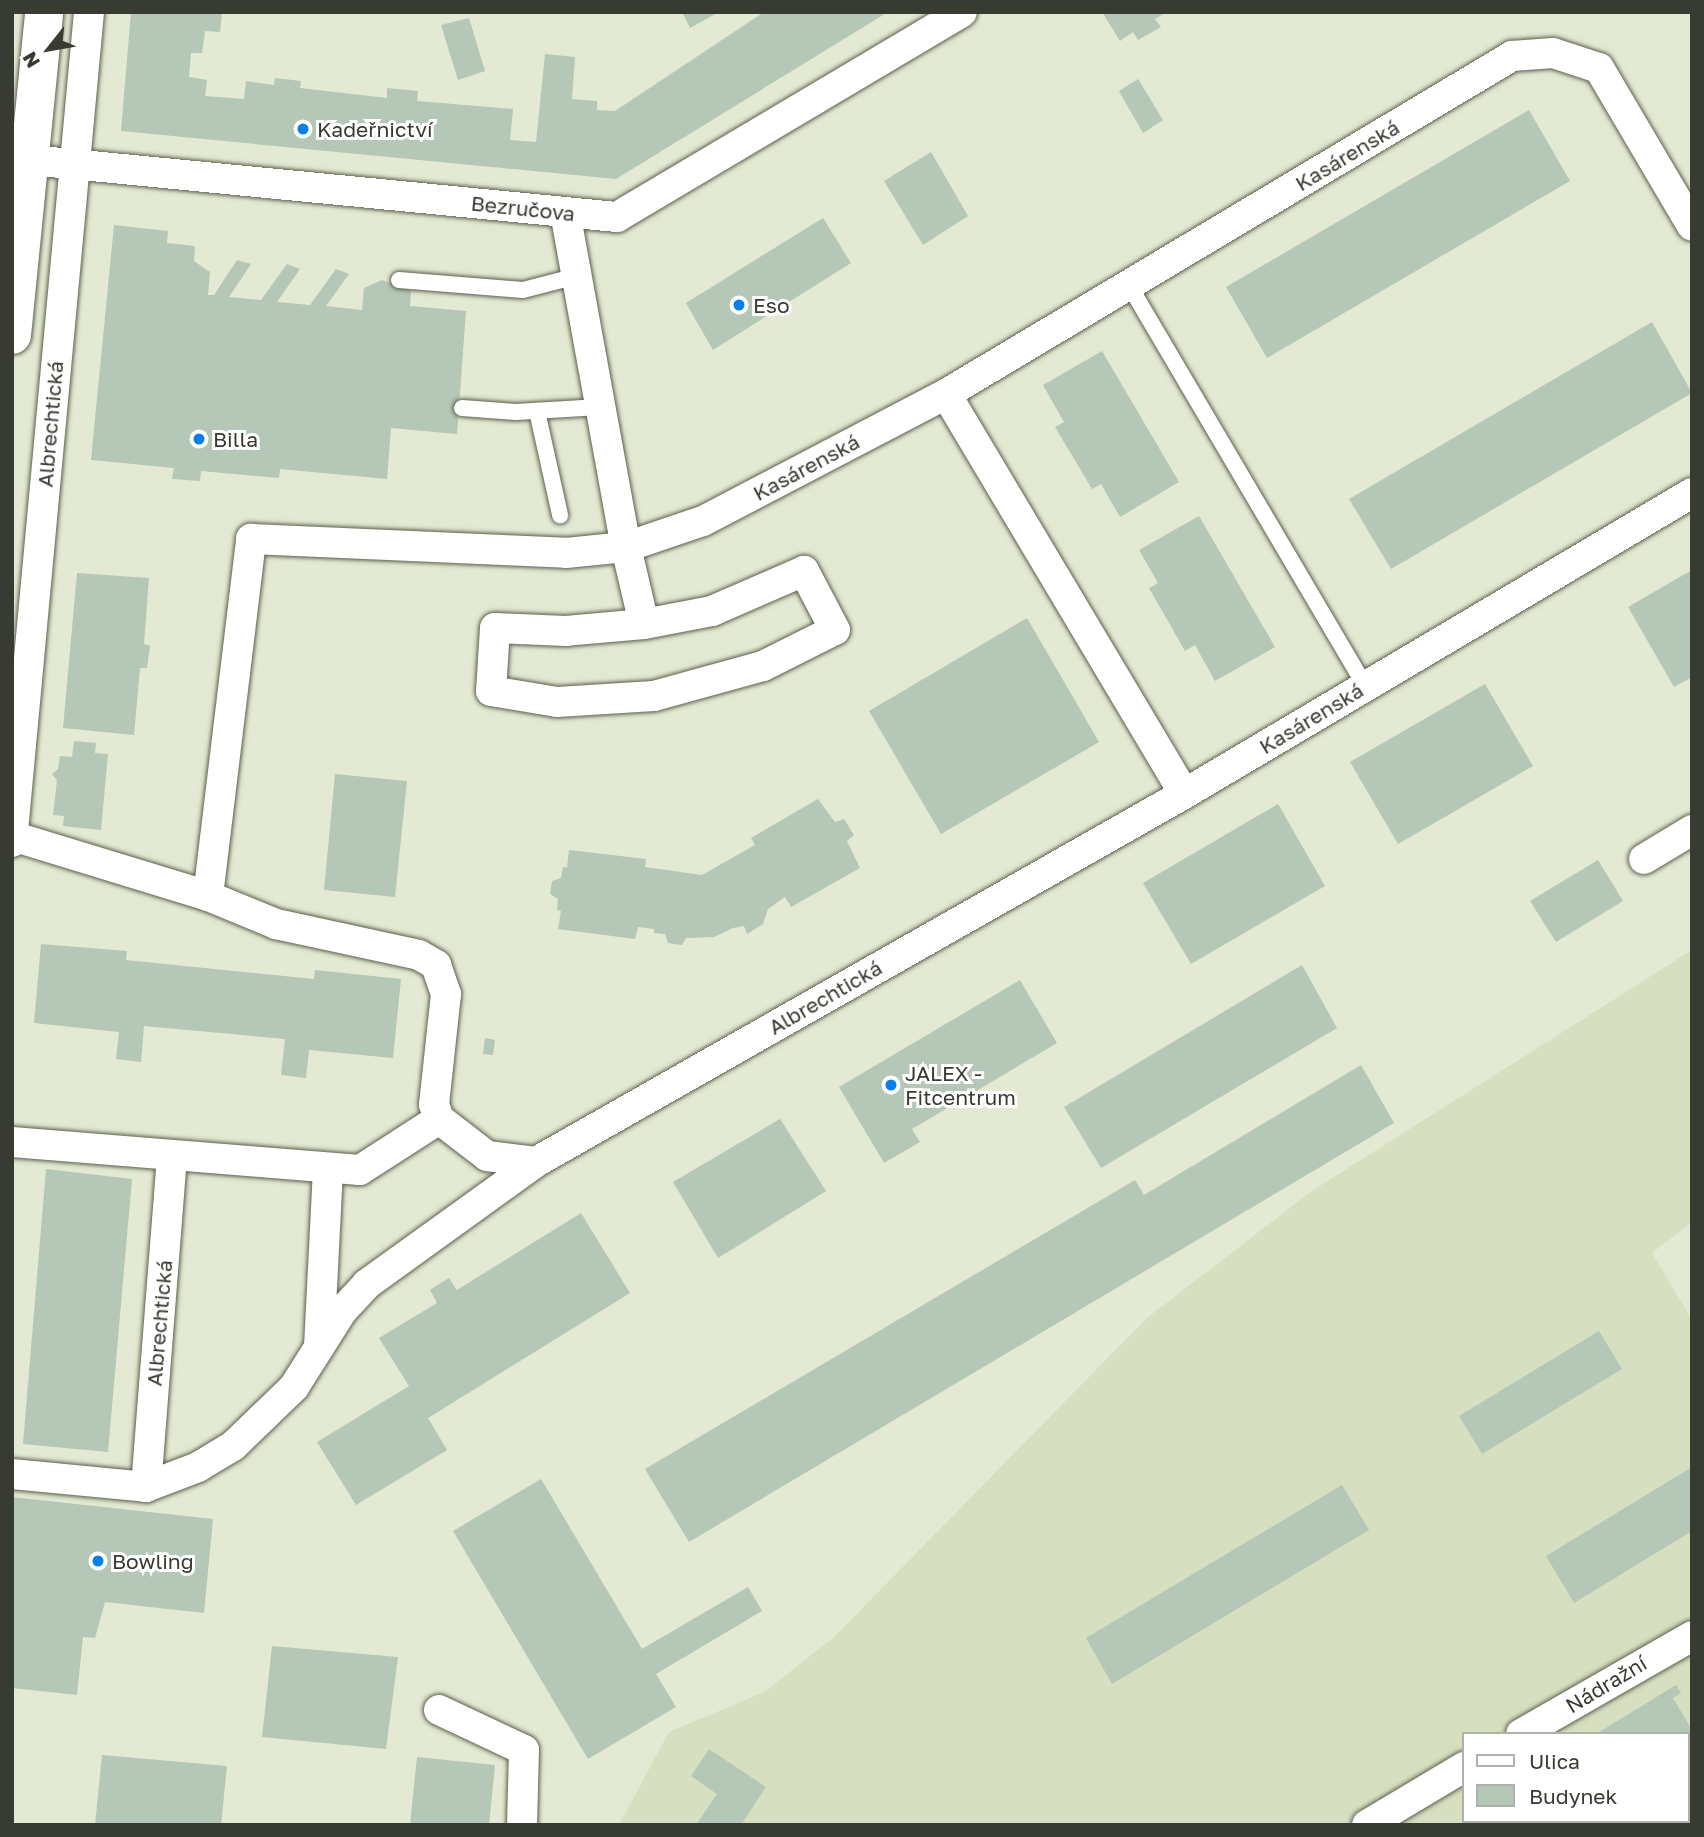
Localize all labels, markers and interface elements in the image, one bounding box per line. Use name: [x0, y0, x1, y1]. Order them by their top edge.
north arrow: [14, 14, 84, 84]
text: N: [17, 48, 44, 72]
street label: Kasárenská: [1290, 114, 1404, 196]
place label: Kadeřnictví: [317, 116, 433, 142]
marker: Kadeřnictví: [295, 121, 311, 137]
street label: Bezručova: [470, 190, 576, 226]
place label: Eso: [753, 292, 790, 318]
marker: Eso: [731, 297, 747, 313]
street label: Albrechtická: [32, 360, 68, 488]
place label: Billa: [213, 426, 258, 452]
street label: Kasárenská: [748, 428, 864, 506]
marker: Billa: [191, 431, 207, 447]
street label: Kasárenská: [1254, 677, 1368, 759]
street label: Albrechtická: [764, 954, 886, 1040]
place label: JALEX - Fitcentrum: [905, 1060, 1016, 1110]
marker: JALEX - Fitcentrum: [883, 1077, 899, 1093]
street label: Albrechtická: [141, 1259, 177, 1387]
place label: Bowling: [112, 1548, 194, 1574]
marker: Bowling: [90, 1553, 106, 1569]
street label: Nádražní: [1561, 1650, 1651, 1718]
legend: [1462, 1732, 1690, 1823]
text: Ulica: [1529, 1748, 1580, 1774]
text: Budynek: [1529, 1783, 1617, 1809]

